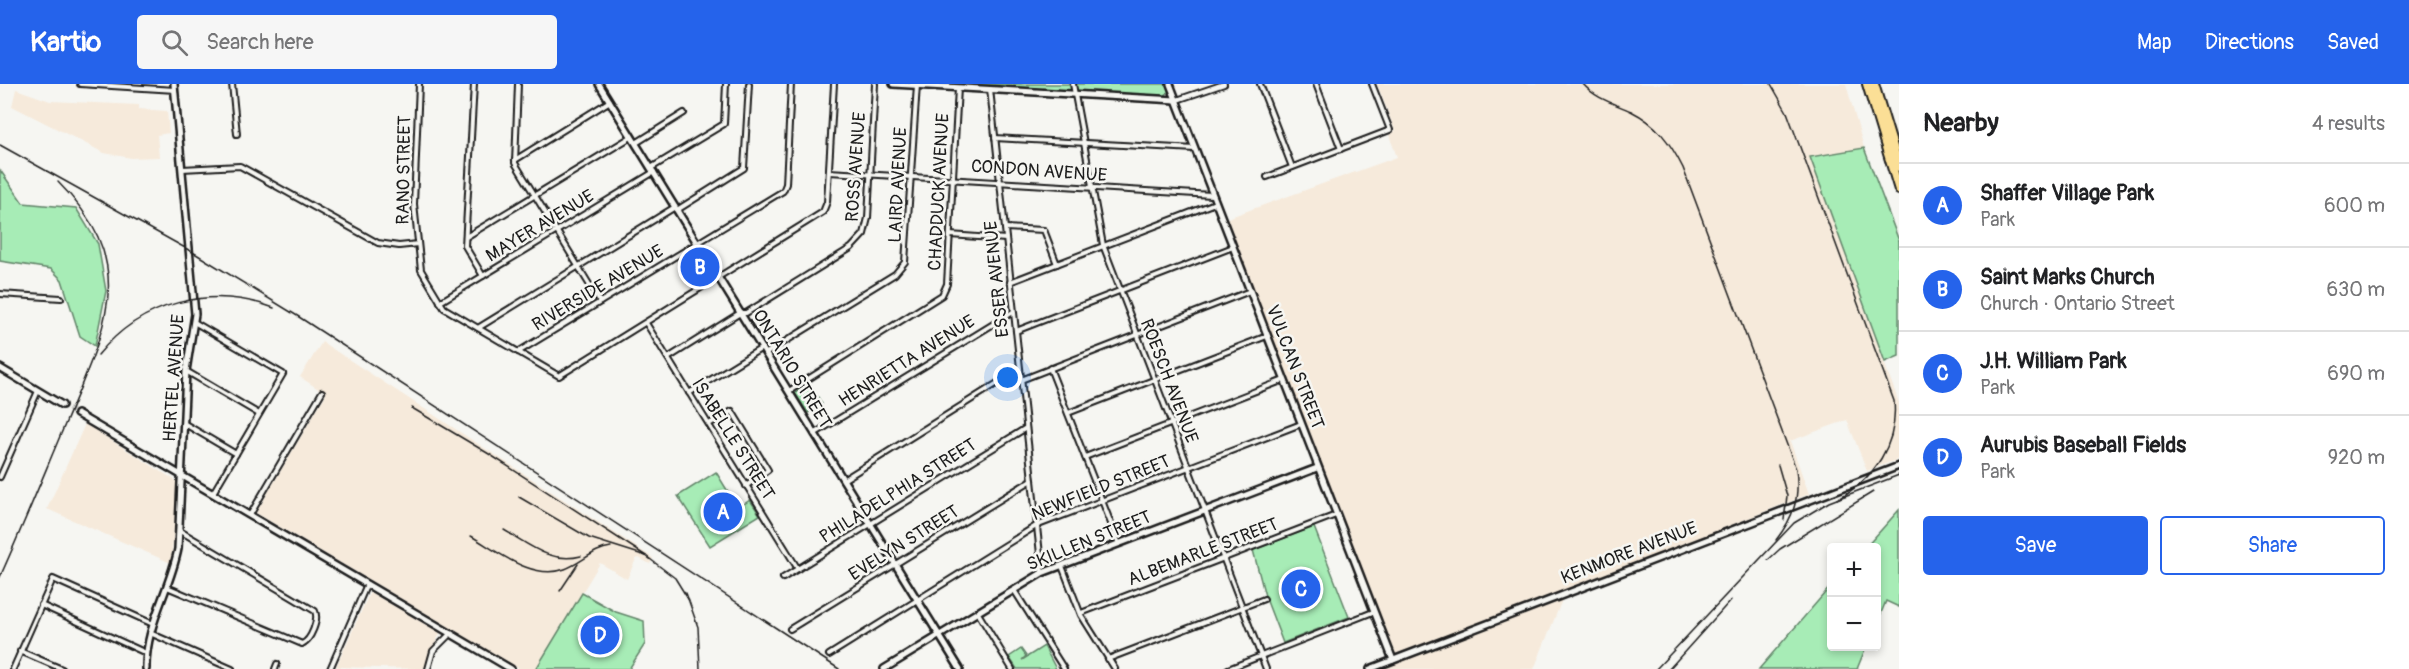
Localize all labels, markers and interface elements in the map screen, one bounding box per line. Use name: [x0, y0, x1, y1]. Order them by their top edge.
search box: [137, 15, 557, 69]
text: Kartio: [30, 25, 101, 60]
icon: search: [158, 26, 191, 59]
text: Search here: [206, 28, 314, 56]
text: Map: [2137, 29, 2172, 56]
text: Directions: [2205, 29, 2294, 56]
text: Saved: [2327, 29, 2379, 56]
text: Nearby: [1923, 107, 1999, 139]
street label: ROSS AVENUE: [841, 111, 871, 223]
text: 4 results: [2312, 111, 2385, 136]
street label: CHADDUCK AVENUE: [923, 113, 955, 271]
street label: RANO STREET: [392, 115, 416, 225]
street label: LAIRD AVENUE: [883, 127, 913, 243]
street label: CONDON AVENUE: [970, 155, 1108, 187]
text: Shaffer Village Park: [1980, 179, 2154, 207]
street label: MAYER AVENUE: [482, 185, 598, 267]
text: A: [1936, 193, 1949, 218]
text: 600 m: [2324, 193, 2385, 218]
text: Park: [1980, 207, 2015, 232]
street label: ESSER AVENUE: [979, 219, 1015, 339]
street label: RIVERSIDE AVENUE: [528, 240, 668, 336]
pin: B: [680, 244, 720, 290]
text: Saint Marks Church: [1980, 263, 2155, 291]
text: B: [1937, 277, 1948, 302]
text: 630 m: [2326, 277, 2385, 302]
text: Church · Ontario Street: [1980, 291, 2175, 316]
street label: VULCAN STREET: [1261, 302, 1329, 432]
street label: ONTARIO STREET: [747, 305, 837, 433]
street label: HENRIETTA AVENUE: [835, 310, 979, 412]
street label: HERTEL AVENUE: [158, 313, 190, 443]
street label: ROESCH AVENUE: [1135, 316, 1203, 446]
text: J.H. William Park: [1980, 347, 2127, 375]
text: C: [1936, 361, 1949, 386]
text: 690 m: [2327, 361, 2385, 386]
your location: [993, 363, 1022, 392]
street label: ISABELLE STREET: [686, 374, 780, 504]
text: Park: [1980, 375, 2015, 400]
text: Aurubis Baseball Fields: [1980, 431, 2186, 459]
street label: PHILADELPHIA STREET: [815, 433, 981, 549]
text: D: [1936, 445, 1949, 470]
text: 920 m: [2328, 445, 2385, 470]
street label: NEWFIELD STREET: [1028, 450, 1174, 526]
text: Park: [1980, 459, 2015, 484]
pin: A: [704, 490, 742, 534]
street label: EVELYN STREET: [845, 500, 963, 586]
street label: SKILLEN STREET: [1023, 506, 1155, 576]
street label: ALBEMARLE STREET: [1124, 513, 1282, 591]
street label: KENMORE AVENUE: [1558, 516, 1700, 590]
button: Save: [1923, 516, 2148, 575]
button: Share: [2160, 516, 2385, 575]
map controls: [1827, 543, 1881, 651]
button: +: [1827, 543, 1881, 597]
pin: C: [1282, 566, 1320, 612]
button: −: [1827, 597, 1881, 651]
pin: D: [580, 612, 620, 658]

